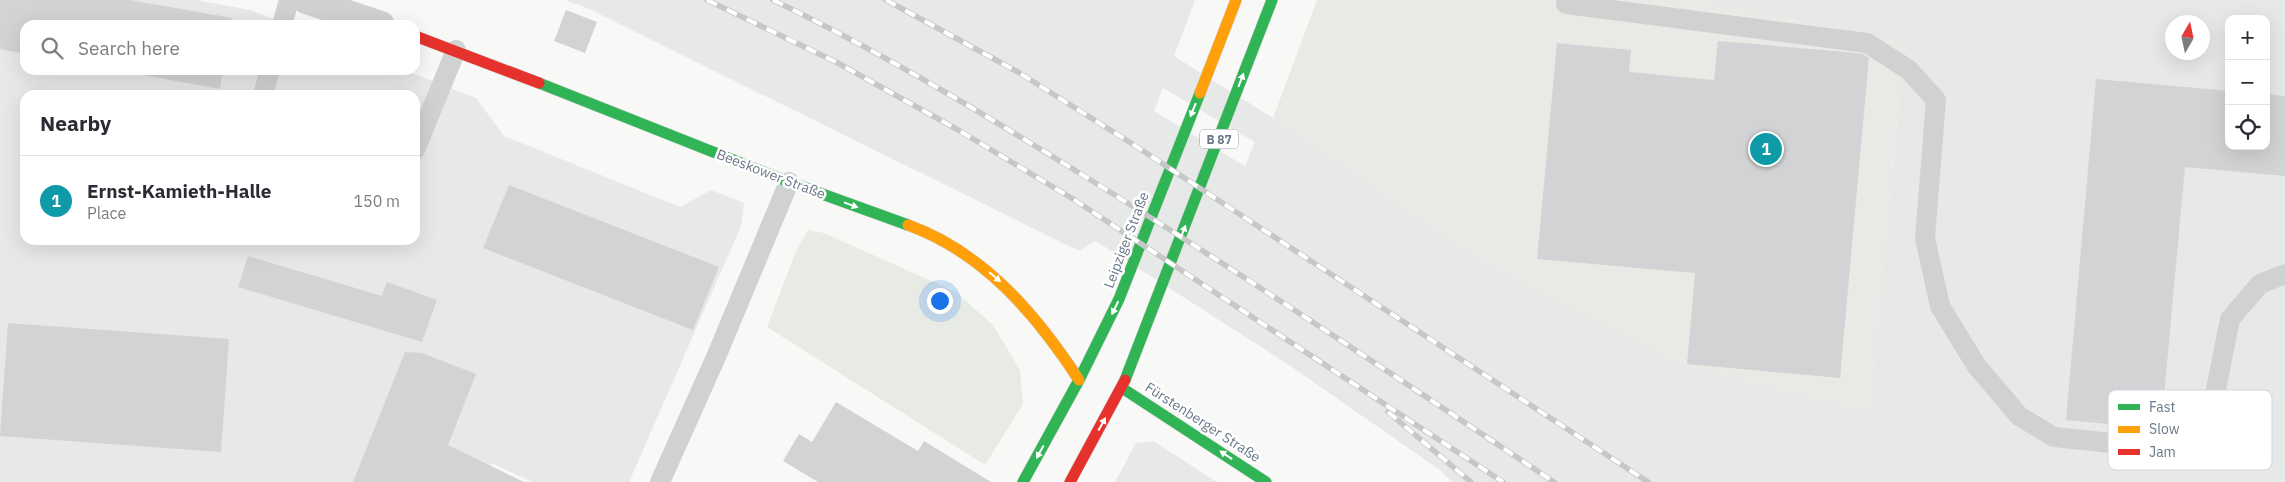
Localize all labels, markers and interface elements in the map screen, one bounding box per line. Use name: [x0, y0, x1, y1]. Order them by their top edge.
north arrow: [2165, 15, 2210, 60]
map controls: [2225, 15, 2270, 150]
button: +: [2225, 15, 2270, 60]
search box: [20, 20, 420, 75]
icon: search: [38, 34, 66, 62]
text: Search here: [78, 36, 180, 60]
button: −: [2225, 60, 2270, 105]
one-way arrow: [1238, 73, 1245, 88]
one-way arrow: [1188, 103, 1196, 118]
button: locate: [2225, 105, 2270, 150]
text: Nearby: [40, 109, 111, 137]
road number: B 87: [1200, 130, 1238, 148]
pin: 1: [1750, 130, 1782, 168]
street label: Beeskower Straße: [714, 145, 828, 203]
text: Ernst-Kamieth-Halle: [87, 179, 272, 203]
street label: Leipziger Straße: [1099, 189, 1153, 291]
text: 1: [51, 191, 61, 211]
text: 150 m: [353, 191, 400, 211]
one-way arrow: [844, 202, 859, 209]
text: Place: [87, 203, 126, 223]
one-way arrow: [1179, 224, 1187, 239]
one-way arrow: [988, 272, 1001, 283]
your location: [927, 288, 953, 314]
one-way arrow: [1110, 300, 1119, 315]
street label: Fürstenberger Straße: [1142, 378, 1264, 466]
legend: [2108, 390, 2272, 470]
text: Fast: [2149, 398, 2175, 416]
one-way arrow: [1098, 417, 1106, 432]
text: Slow: [2149, 420, 2180, 438]
text: Jam: [2149, 443, 2176, 461]
one-way arrow: [1035, 445, 1044, 458]
one-way arrow: [1219, 450, 1233, 460]

